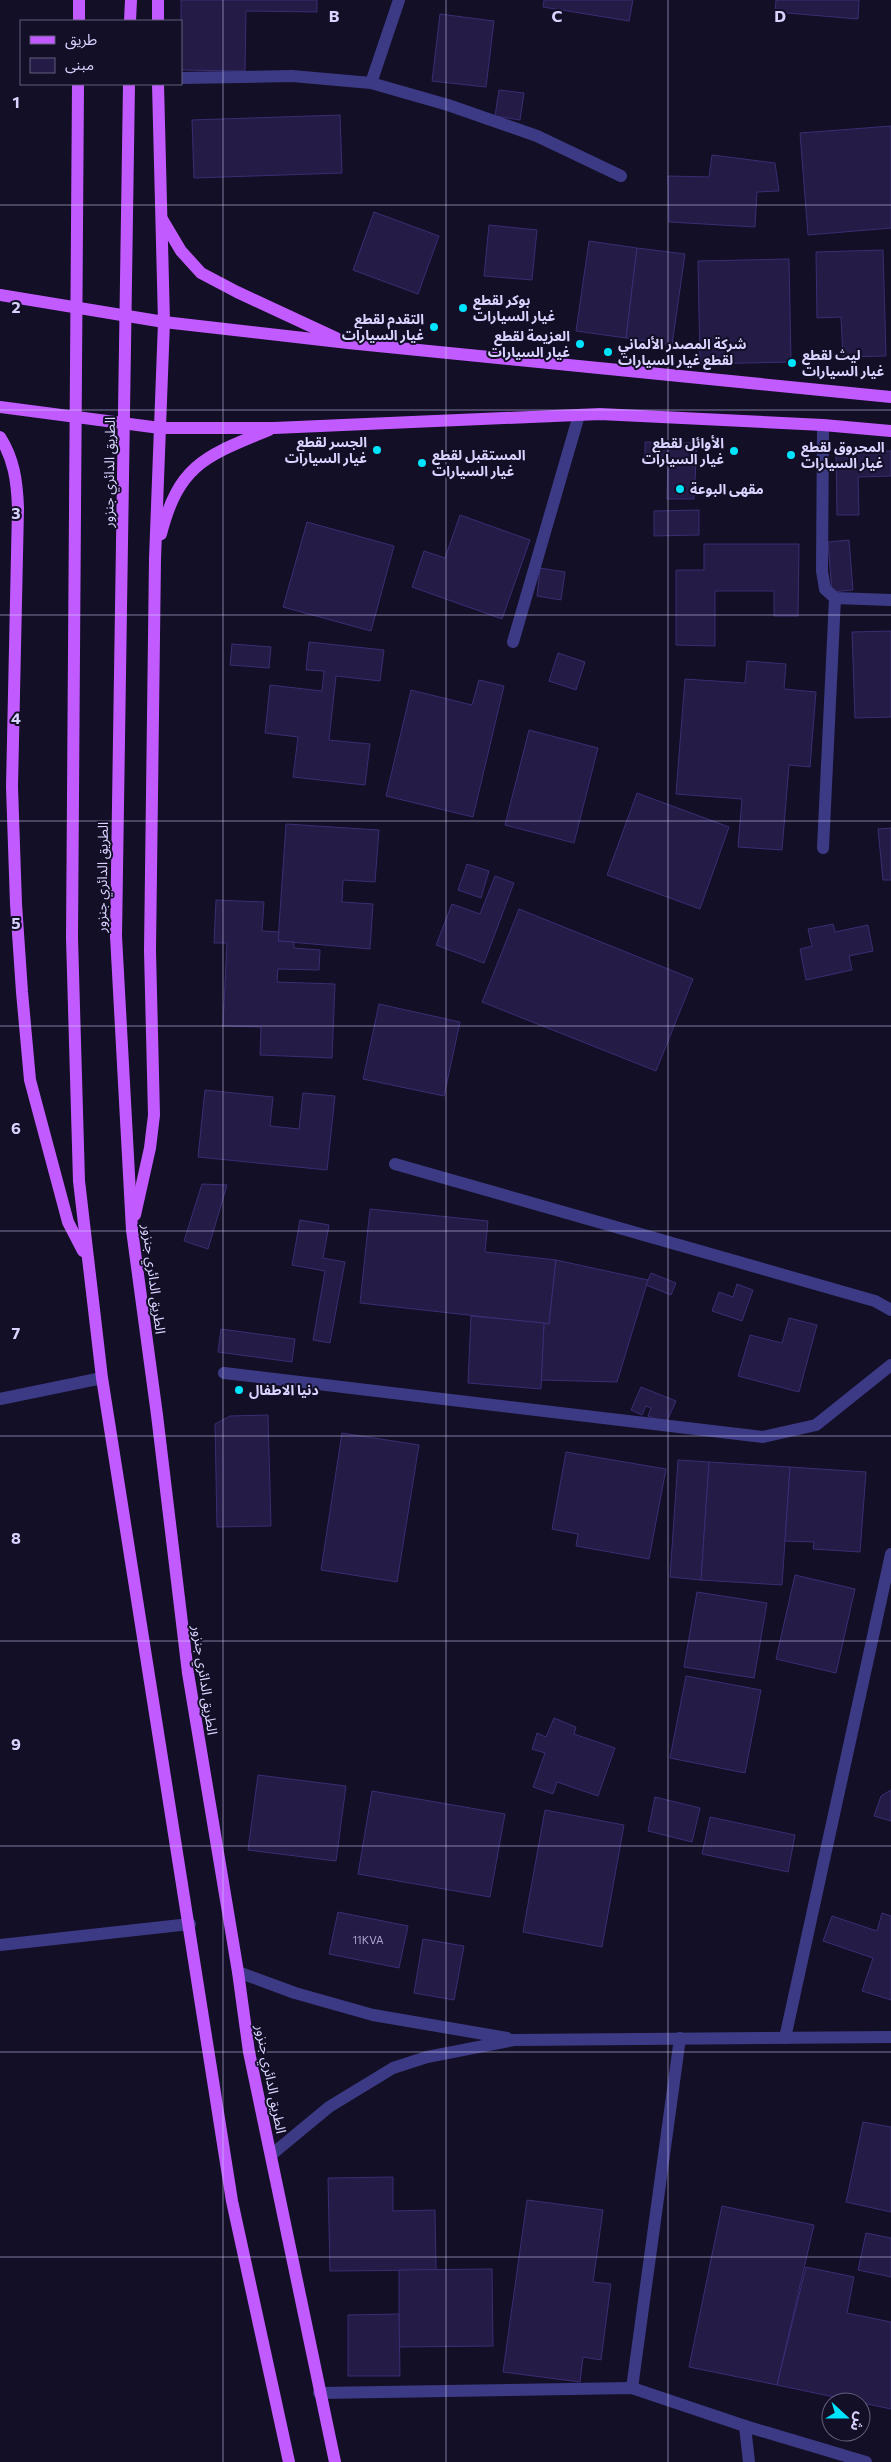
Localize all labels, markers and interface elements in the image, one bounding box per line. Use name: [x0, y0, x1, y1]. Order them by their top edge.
text: B: [329, 6, 340, 25]
text: C: [552, 6, 563, 25]
text: D: [774, 6, 786, 25]
legend: [20, 20, 182, 85]
text: طريق: [65, 30, 97, 50]
text: مبنى: [65, 55, 94, 74]
text: 1: [12, 92, 20, 111]
place label: بوكر لقطع غيار السيارات: [473, 291, 556, 325]
text: 2: [11, 297, 21, 316]
marker: بوكر لقطع غيار السيارات: [457, 302, 469, 314]
place label: التقدم لقطع غيار السيارات: [342, 310, 424, 344]
marker: التقدم لقطع غيار السيارات: [428, 321, 440, 333]
place label: العزيمة لقطع غيار السيارات: [488, 327, 570, 361]
place label: شركة المصدر الألماني لقطع غيار السيارات: [618, 335, 747, 370]
marker: العزيمة لقطع غيار السيارات: [574, 338, 586, 350]
marker: شركة المصدر الألماني لقطع غيار السيارات: [602, 346, 614, 358]
place label: ليث لقطع غيار السيارات: [802, 346, 885, 380]
marker: ليث لقطع غيار السيارات: [786, 357, 798, 369]
street label: الطريق الدائري جنزور: [99, 417, 121, 528]
place label: الجسر لقطع غيار السيارات: [285, 433, 367, 467]
place label: الأوائل لقطع غيار السيارات: [642, 434, 724, 468]
place label: المحروق لقطع غيار السيارات: [801, 438, 885, 472]
marker: الجسر لقطع غيار السيارات: [371, 444, 383, 456]
marker: الأوائل لقطع غيار السيارات: [728, 445, 740, 457]
place label: المستقبل لقطع غيار السيارات: [432, 446, 526, 480]
marker: المحروق لقطع غيار السيارات: [785, 449, 797, 461]
marker: المستقبل لقطع غيار السيارات: [416, 457, 428, 469]
place label: مقهى البوعة: [690, 480, 764, 497]
marker: مقهى البوعة: [674, 483, 686, 495]
text: 3: [11, 503, 21, 522]
text: 4: [11, 708, 21, 727]
street label: الطريق الدائري جنزور: [92, 822, 114, 933]
text: 5: [11, 913, 21, 932]
text: 6: [11, 1118, 21, 1137]
street label: الطريق الدائري جنزور: [136, 1222, 170, 1335]
text: 7: [12, 1323, 21, 1342]
place label: دنيا الاطفال: [249, 1381, 319, 1399]
marker: دنيا الاطفال: [233, 1384, 245, 1396]
text: 8: [11, 1528, 21, 1547]
street label: الطريق الدائري جنزور: [186, 1623, 222, 1736]
text: 9: [11, 1734, 21, 1753]
house number: 11KVA: [352, 1933, 384, 1946]
street label: الطريق الدائري جنزور: [249, 2022, 290, 2135]
north arrow: [821, 2392, 871, 2442]
text: ش: [847, 2410, 870, 2434]

